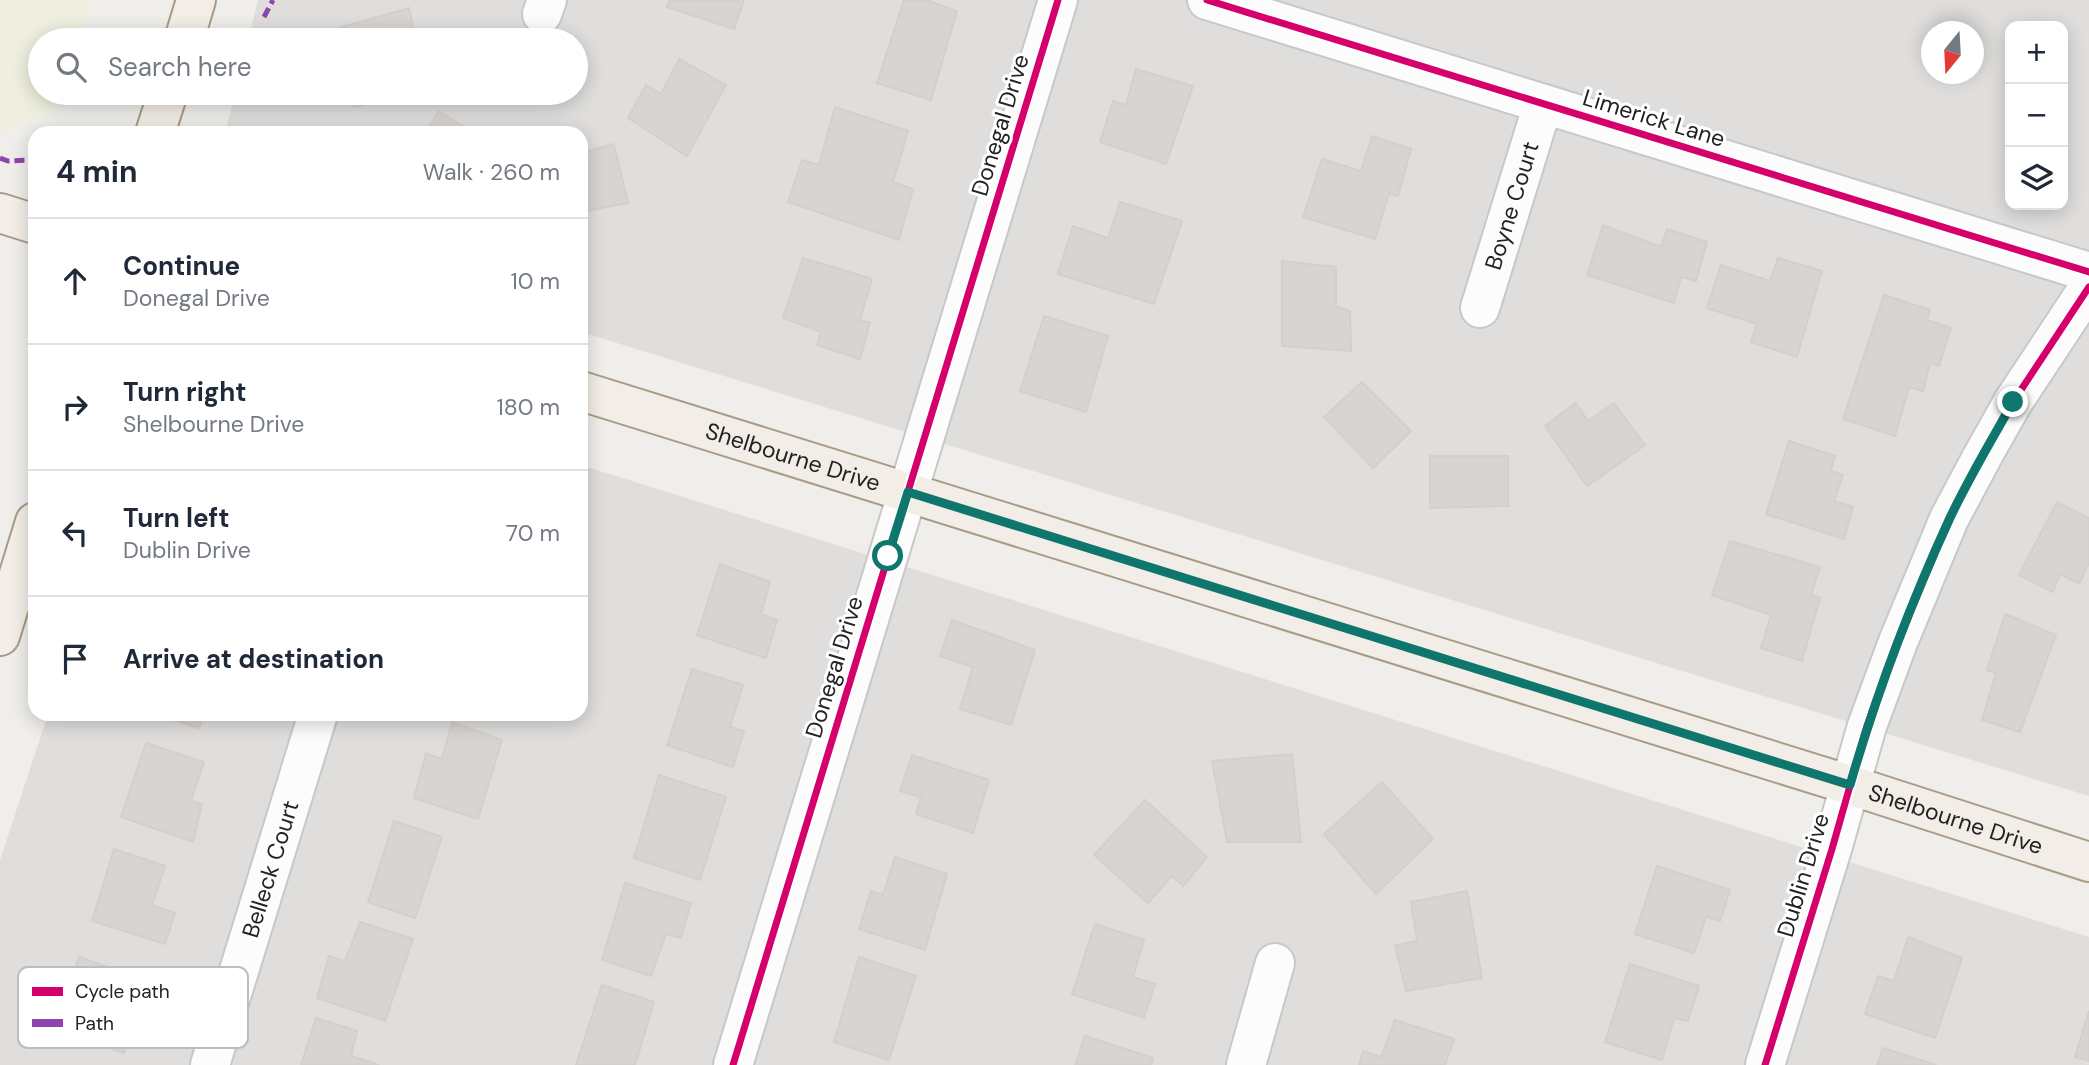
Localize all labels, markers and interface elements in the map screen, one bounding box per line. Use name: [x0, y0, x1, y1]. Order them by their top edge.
north arrow: [1921, 21, 1984, 84]
map controls: [2005, 21, 2068, 210]
button: +: [2005, 21, 2068, 84]
search box: [28, 28, 588, 105]
icon: search: [52, 48, 90, 86]
text: Search here: [108, 50, 251, 84]
street label: Donegal Drive: [964, 50, 1036, 200]
street label: Limerick Lane: [1579, 82, 1729, 154]
button: −: [2005, 84, 2068, 147]
street label: Boyne Court: [1478, 138, 1545, 274]
button: layers: [2005, 147, 2068, 210]
text: 4 min: [56, 152, 138, 191]
text: Walk · 260 m: [423, 157, 560, 187]
text: Continue: [123, 249, 240, 283]
icon: ahead: [56, 262, 94, 300]
text: 10 m: [510, 266, 560, 296]
text: Donegal Drive: [123, 283, 270, 313]
text: Turn right: [123, 375, 247, 409]
route end: [1997, 386, 2028, 417]
icon: right: [56, 388, 94, 426]
text: 180 m: [496, 392, 560, 422]
text: Shelbourne Drive: [123, 409, 304, 439]
street label: Shelbourne Drive: [702, 416, 884, 498]
text: Turn left: [123, 501, 230, 535]
icon: left: [56, 514, 94, 552]
text: 70 m: [506, 518, 560, 548]
text: Dublin Drive: [123, 535, 251, 565]
route start: [872, 540, 903, 571]
street label: Donegal Drive: [798, 592, 870, 742]
icon: arrive: [56, 640, 94, 678]
text: Arrive at destination: [123, 642, 384, 676]
street label: Shelbourne Drive: [1865, 777, 2047, 861]
street label: Belleck Court: [235, 797, 306, 941]
street label: Dublin Drive: [1770, 809, 1836, 941]
legend: [18, 967, 248, 1048]
text: Cycle path: [75, 979, 170, 1004]
text: Path: [75, 1011, 114, 1036]

